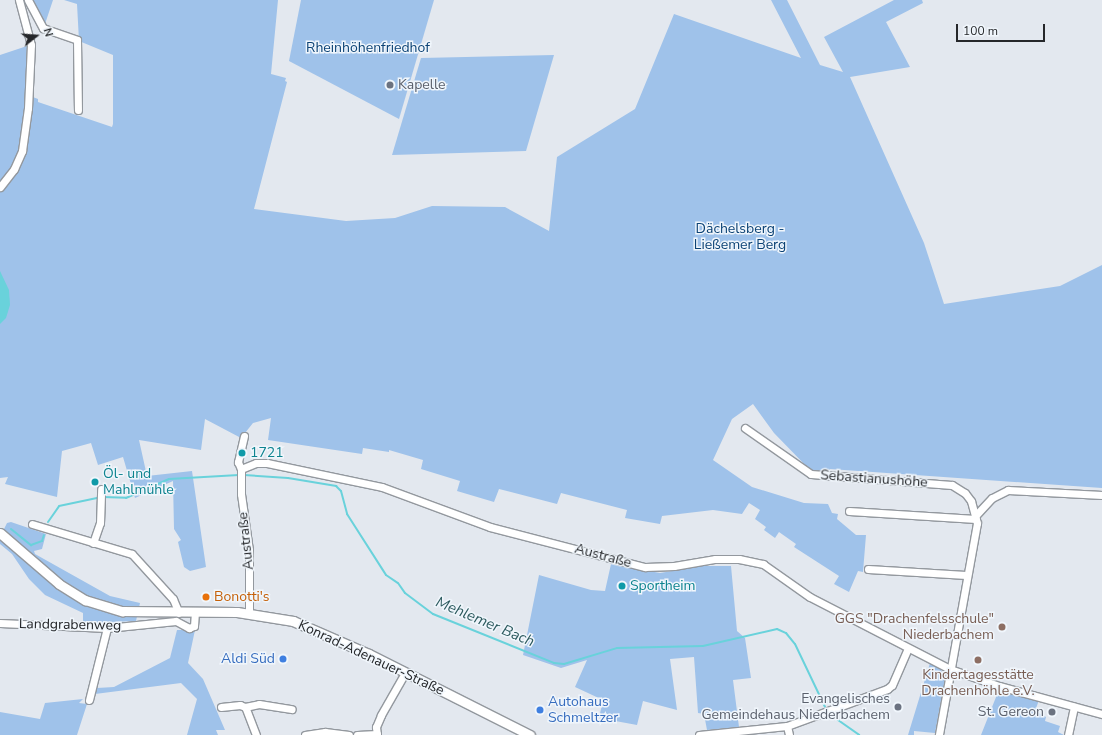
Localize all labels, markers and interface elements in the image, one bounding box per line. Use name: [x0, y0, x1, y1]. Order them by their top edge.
north arrow: [16, 16, 56, 56]
scale bar: [958, 16, 1047, 42]
text: 100 m: [963, 23, 998, 39]
text: N: [40, 26, 56, 38]
park label: Rheinhöhenfriedhof: [306, 40, 430, 56]
place label: Kapelle: [398, 77, 445, 93]
marker: Kapelle: [385, 80, 395, 90]
park label: Dächelsberg - Ließemer Berg: [694, 221, 786, 254]
place label: 1721: [250, 445, 284, 461]
marker: 1721: [237, 448, 247, 458]
place label: Öl- und Mahlmühle: [103, 466, 174, 498]
street label: Sebastianushöhe: [820, 467, 928, 491]
marker: Öl- und Mahlmühle: [90, 477, 100, 487]
street label: Austraße: [235, 511, 257, 571]
street label: Austraße: [573, 540, 633, 572]
place label: Sportheim: [630, 578, 695, 594]
marker: Sportheim: [617, 581, 627, 591]
place label: Bonotti's: [214, 589, 270, 605]
marker: Bonotti's: [201, 592, 211, 602]
water label: Mehlemer Bach: [433, 593, 537, 651]
place label: GGS "Drachenfelsschule" Niederbachem: [835, 611, 994, 644]
street label: Landgrabenweg: [19, 616, 121, 634]
street label: Konrad-Adenauer-Straße: [295, 617, 447, 699]
marker: GGS "Drachenfelsschule" Niederbachem: [997, 622, 1007, 632]
place label: Aldi Süd: [221, 651, 275, 667]
marker: Aldi Süd: [278, 654, 288, 664]
marker: Kindertagesstätte Drachenhöhle e.V.: [973, 655, 983, 665]
place label: Kindertagesstätte Drachenhöhle e.V.: [921, 667, 1035, 700]
place label: Evangelisches Gemeindehaus Niederbachem: [701, 691, 890, 724]
place label: Autohaus Schmeltzer: [548, 694, 618, 726]
marker: Evangelisches Gemeindehaus Niederbachem: [893, 702, 903, 712]
place label: St. Gereon: [978, 704, 1044, 720]
marker: Autohaus Schmeltzer: [535, 705, 545, 715]
marker: St. Gereon: [1047, 707, 1057, 717]

